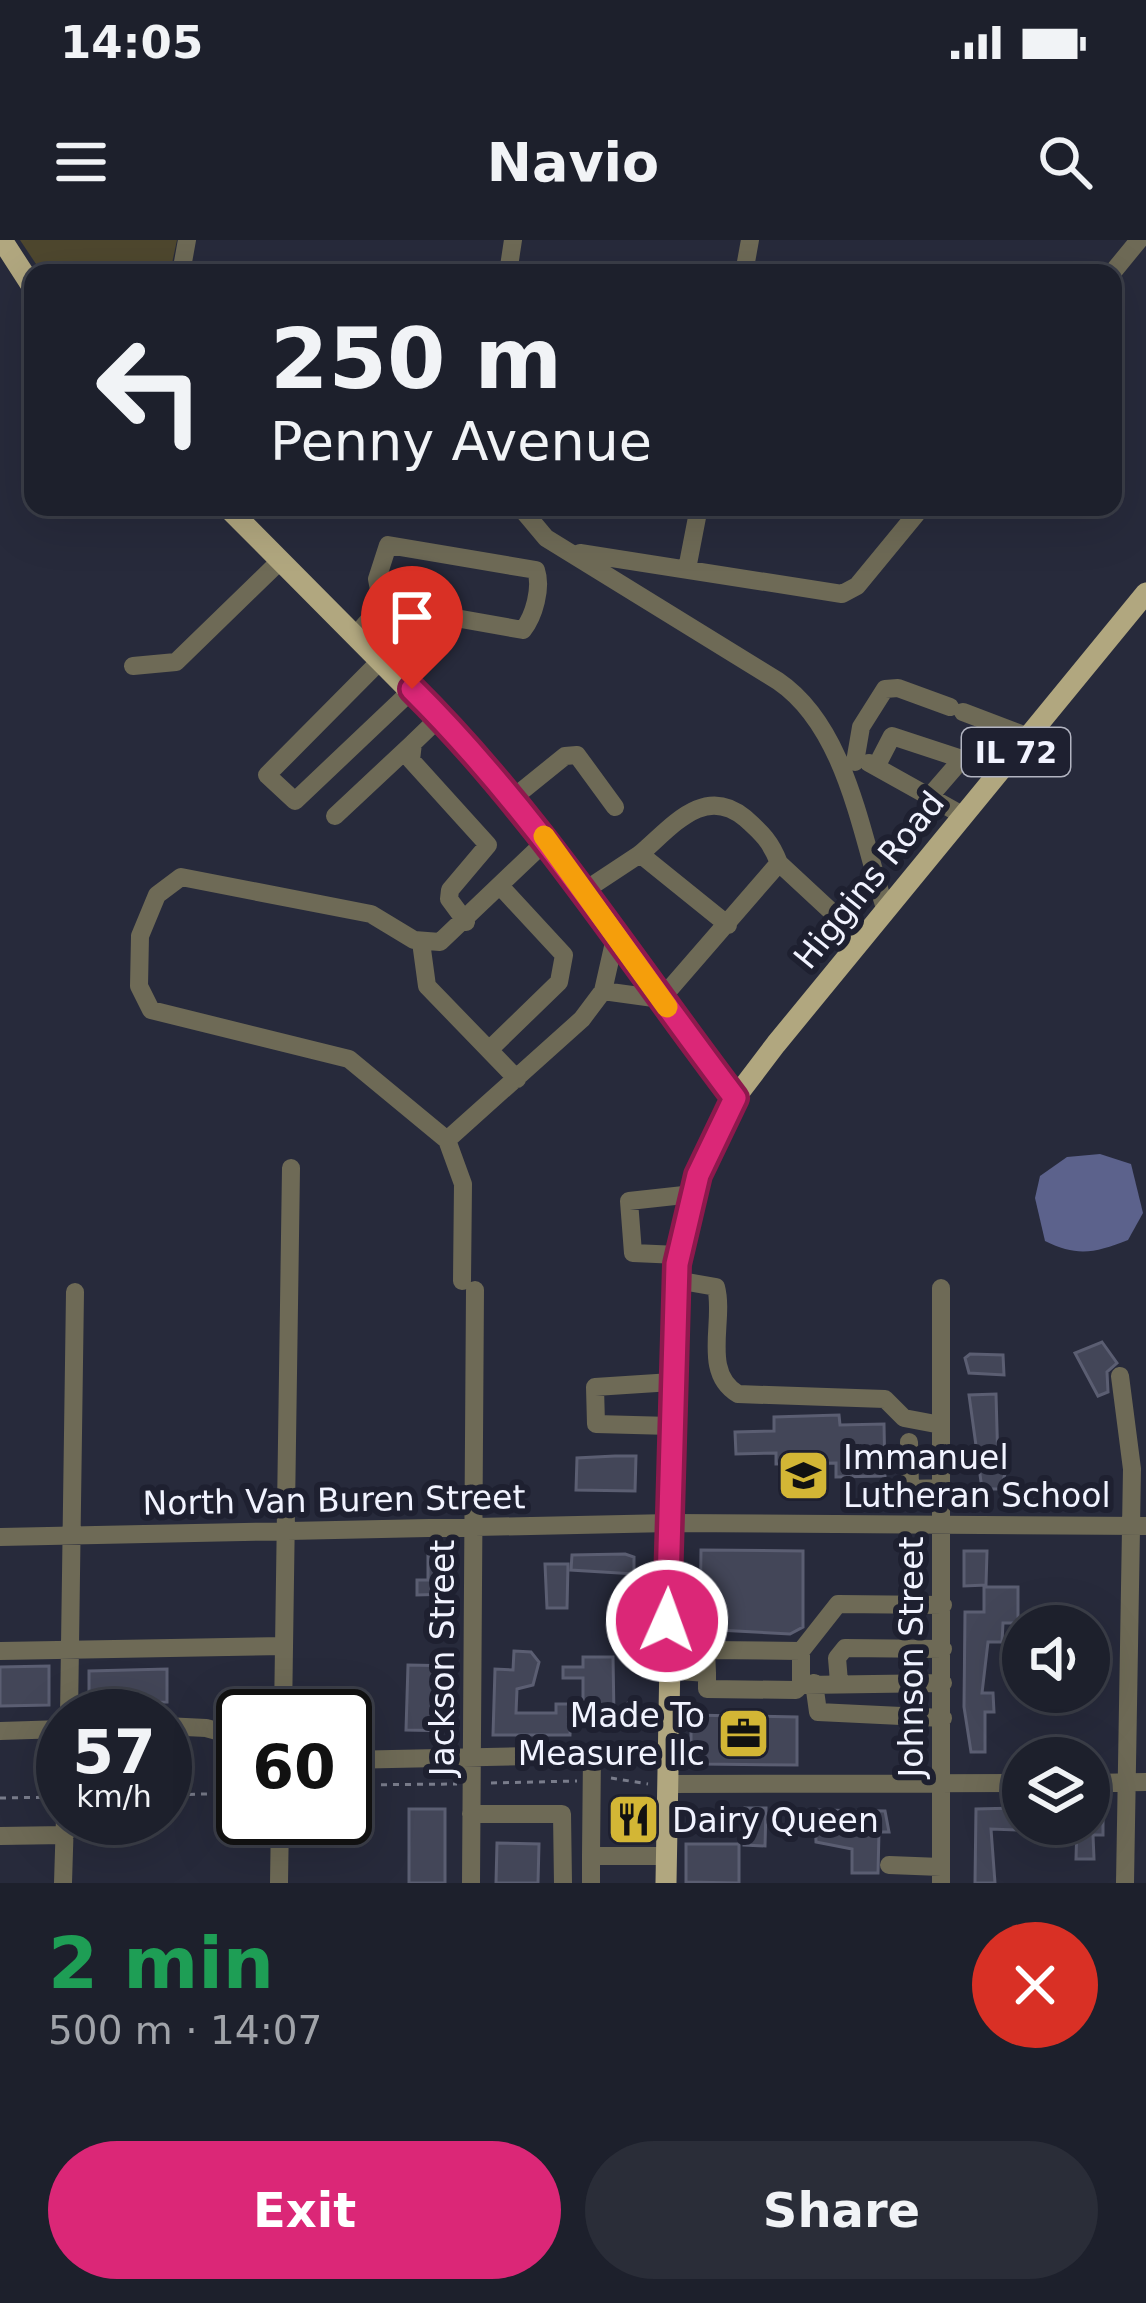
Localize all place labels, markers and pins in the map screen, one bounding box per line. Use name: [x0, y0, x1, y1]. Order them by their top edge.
pin: [361, 566, 463, 689]
place label: Immanuel Lutheran School: [843, 1438, 1111, 1515]
school or university icon: Immanuel Lutheran School: [776, 1448, 832, 1504]
place label: Made To Measure llc: [518, 1696, 705, 1773]
office icon: Made To Measure llc: [716, 1706, 772, 1762]
restaurant icon: Dairy Queen: [605, 1792, 661, 1848]
place label: Dairy Queen: [672, 1801, 879, 1840]

